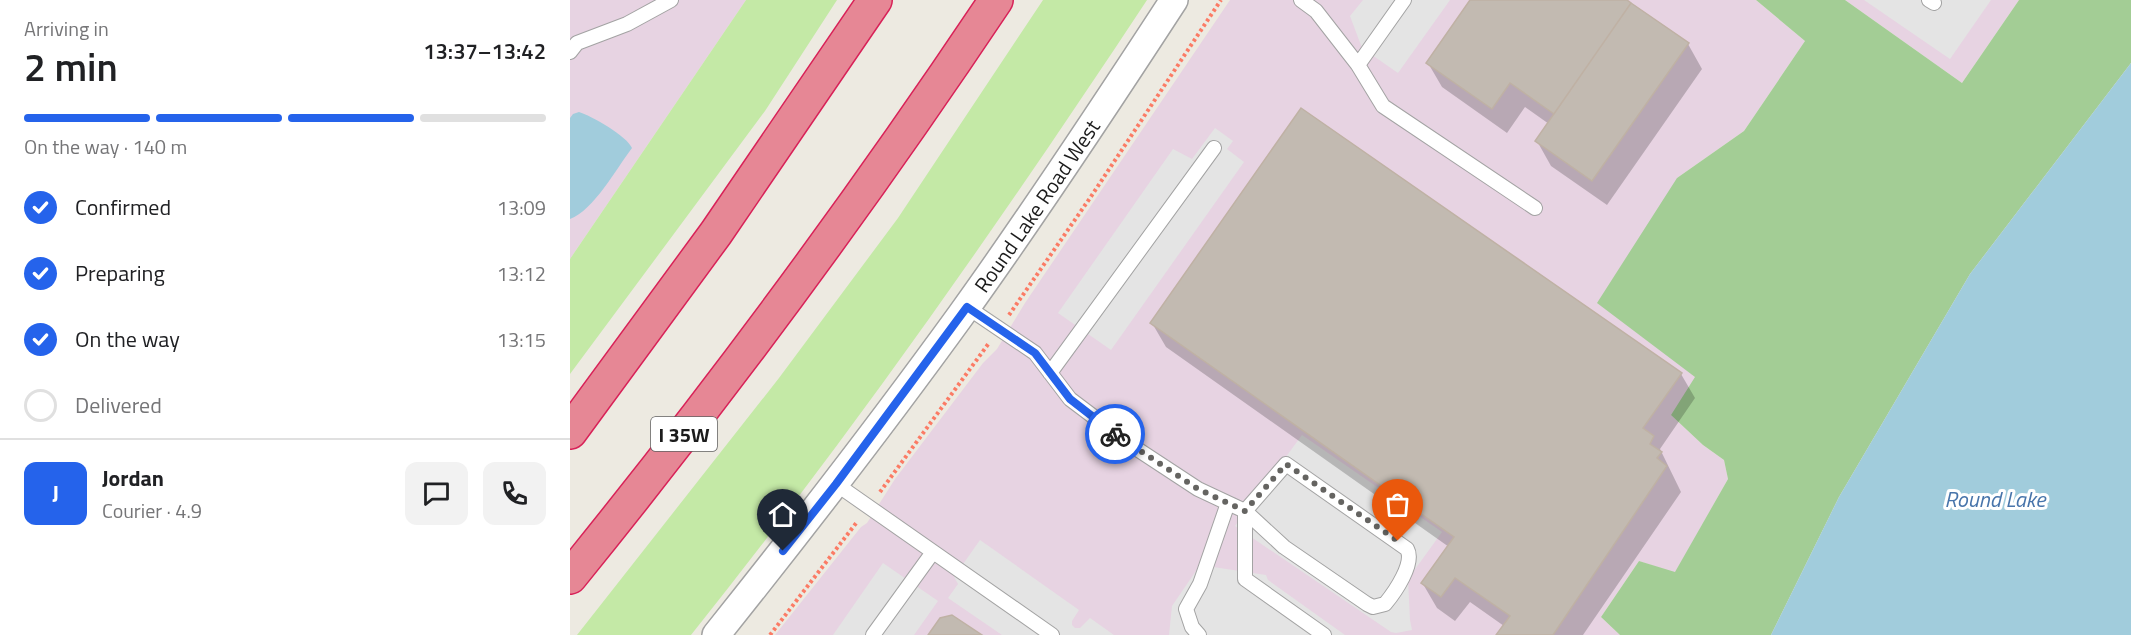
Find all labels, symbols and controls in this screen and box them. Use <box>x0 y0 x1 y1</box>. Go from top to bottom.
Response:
text: Arriving in <box>24 13 109 44</box>
text: 13:37–13:42 <box>423 34 546 68</box>
text: 2 min <box>24 37 118 96</box>
street label: Round Lake Road West <box>966 112 1108 299</box>
text: On the way · 140 m <box>24 131 187 162</box>
text: Confirmed <box>75 190 171 224</box>
icon: check <box>24 191 57 224</box>
text: 13:09 <box>497 192 546 223</box>
text: Preparing <box>75 256 165 290</box>
icon: check <box>24 257 57 290</box>
text: 13:12 <box>497 258 546 289</box>
text: On the way <box>75 322 180 356</box>
icon: check <box>24 323 57 356</box>
text: 13:15 <box>497 324 546 355</box>
text: Delivered <box>75 388 162 422</box>
courier <box>1085 404 1145 464</box>
road number: I 35W <box>651 417 717 451</box>
icon: bike <box>1099 418 1132 451</box>
text: Jordan <box>102 461 164 495</box>
button: chat <box>405 462 468 525</box>
button: phone <box>483 462 546 525</box>
text: J <box>52 476 59 510</box>
pin <box>1372 479 1423 541</box>
water label: Round Lake <box>1945 482 2047 516</box>
icon: bag <box>1381 488 1414 521</box>
pin <box>757 489 808 551</box>
text: Courier · 4.9 <box>102 495 202 526</box>
icon: home <box>766 498 799 531</box>

